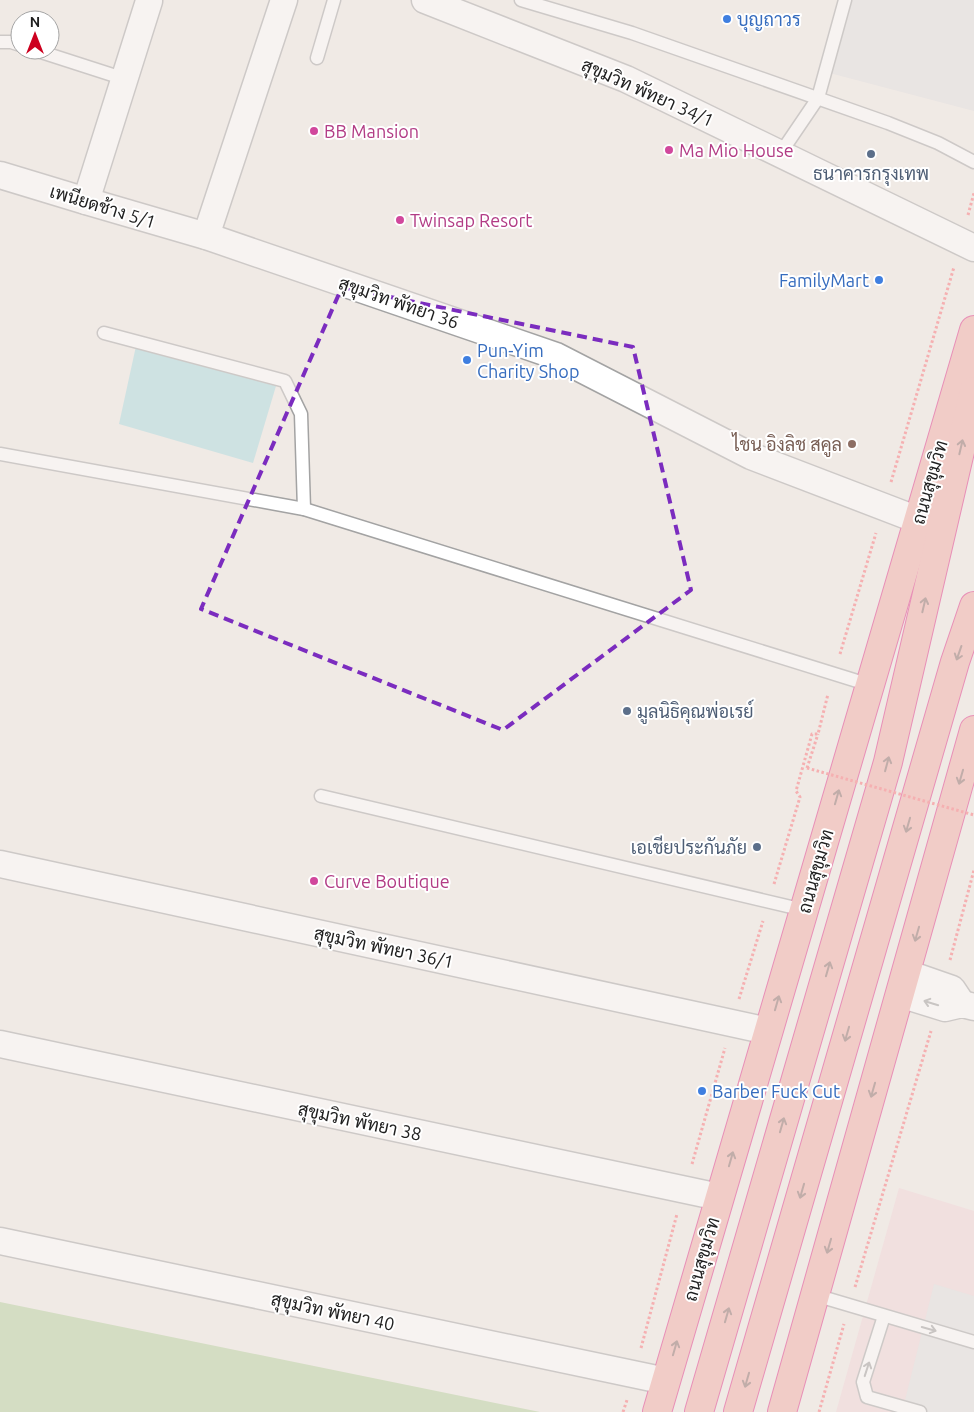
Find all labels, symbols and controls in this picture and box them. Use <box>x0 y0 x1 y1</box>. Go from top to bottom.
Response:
place label: บุญถาวร <box>737 9 801 32</box>
north arrow <box>10 10 60 60</box>
marker: บุญถาวร <box>721 13 733 25</box>
text: N <box>30 14 40 30</box>
street label: สุขุมวิท พัทยา 34/1 <box>578 54 717 133</box>
place label: BB Mansion <box>324 121 419 141</box>
marker: BB Mansion <box>308 125 320 137</box>
place label: Ma Mio House <box>679 140 794 160</box>
marker: Ma Mio House <box>663 144 675 156</box>
marker: ธนาคารกรุงเทพ <box>865 148 877 160</box>
place label: ธนาคารกรุงเทพ <box>813 163 929 186</box>
street label: เพนียดช้าง 5/1 <box>48 178 159 232</box>
place label: Twinsap Resort <box>410 210 532 230</box>
marker: Twinsap Resort <box>394 214 406 226</box>
place label: FamilyMart <box>779 270 869 290</box>
street label: สุขุมวิท พัทยา 36 <box>335 272 462 335</box>
marker: FamilyMart <box>873 274 885 286</box>
place label: Pun-Yim Charity Shop <box>477 340 579 381</box>
marker: Pun-Yim Charity Shop <box>461 354 473 366</box>
place label: ไชน อิงลิช สคูล <box>731 432 842 458</box>
marker: ไชน อิงลิช สคูล <box>846 438 858 450</box>
street label: ถนนสุขุมวิท <box>907 438 953 527</box>
one-way arrow <box>957 440 966 456</box>
one-way arrow <box>920 598 929 614</box>
one-way arrow <box>953 644 963 660</box>
place label: มูลนิธิคุณพ่อเรย์ <box>637 699 754 725</box>
marker: มูลนิธิคุณพ่อเรย์ <box>621 705 633 717</box>
one-way arrow <box>883 756 892 772</box>
one-way arrow <box>955 769 965 785</box>
one-way arrow <box>832 789 842 805</box>
one-way arrow <box>903 817 913 833</box>
street label: ถนนสุขุมวิท <box>793 827 839 916</box>
place label: เอเชียประกันภัย <box>631 835 747 857</box>
marker: เอเชียประกันภัย <box>751 841 763 853</box>
place label: Curve Boutique <box>324 871 450 891</box>
marker: Curve Boutique <box>308 875 320 887</box>
street label: สุขุมวิท พัทยา 36/1 <box>312 922 456 975</box>
one-way arrow <box>911 925 921 941</box>
one-way arrow <box>823 961 833 977</box>
one-way arrow <box>772 995 782 1011</box>
one-way arrow <box>923 998 939 1008</box>
one-way arrow <box>842 1026 852 1042</box>
place label: Barber Fuck Cut <box>712 1081 840 1101</box>
one-way arrow <box>867 1082 877 1098</box>
marker: Barber Fuck Cut <box>696 1085 708 1097</box>
street label: สุขุมวิท พัทยา 38 <box>296 1098 424 1147</box>
one-way arrow <box>778 1117 788 1133</box>
one-way arrow <box>726 1151 736 1167</box>
one-way arrow <box>797 1182 807 1198</box>
street label: ถนนสุขุมวิท <box>679 1215 725 1304</box>
one-way arrow <box>823 1238 833 1254</box>
street label: สุขุมวิท พัทยา 40 <box>269 1288 397 1337</box>
one-way arrow <box>723 1307 733 1323</box>
one-way arrow <box>920 1325 936 1334</box>
one-way arrow <box>671 1341 681 1357</box>
one-way arrow <box>862 1361 872 1377</box>
one-way arrow <box>742 1372 752 1388</box>

